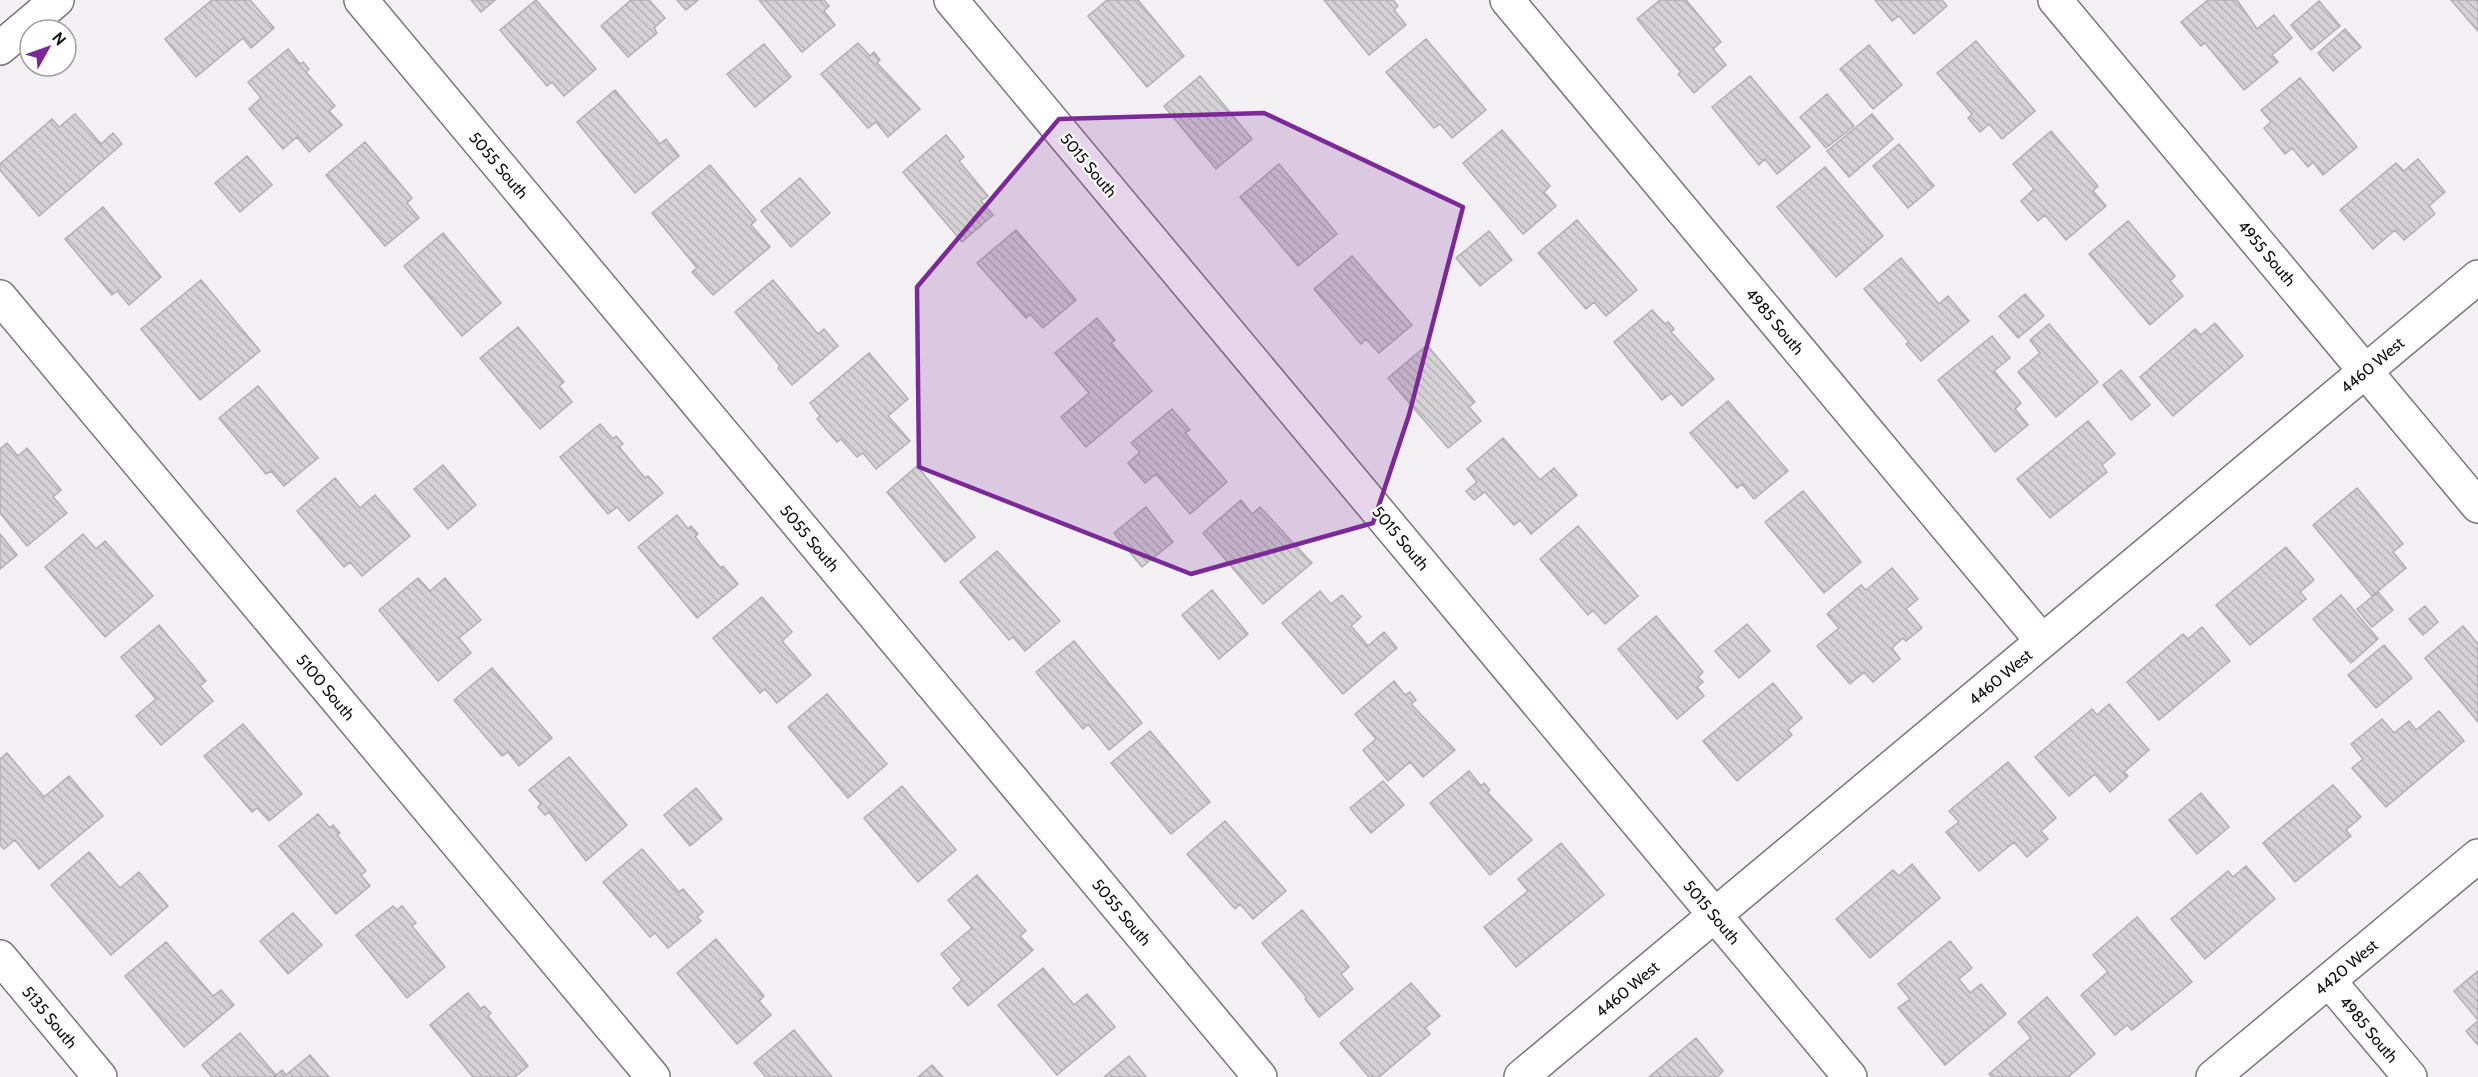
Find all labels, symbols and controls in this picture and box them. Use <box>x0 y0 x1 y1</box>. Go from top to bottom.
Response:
north arrow <box>18 18 78 78</box>
text: N <box>48 28 70 49</box>
street label: 5055 South <box>465 128 532 203</box>
street label: 5015 South <box>1056 129 1121 201</box>
street label: 4955 South <box>2234 217 2300 290</box>
street label: 4985 South <box>1741 284 1808 358</box>
street label: 4460 West <box>2337 333 2408 397</box>
street label: 5055 South <box>776 501 843 576</box>
street label: 5015 South <box>1368 502 1433 574</box>
street label: 4460 West <box>1965 645 2036 709</box>
street label: 5100 South <box>292 650 359 724</box>
street label: 5055 South <box>1088 875 1155 950</box>
street label: 5015 South <box>1679 876 1744 948</box>
street label: 4420 West <box>2311 935 2382 999</box>
street label: 4460 West <box>1592 957 1663 1021</box>
street label: 5135 South <box>18 982 81 1052</box>
street label: 4985 South <box>2335 992 2402 1066</box>

